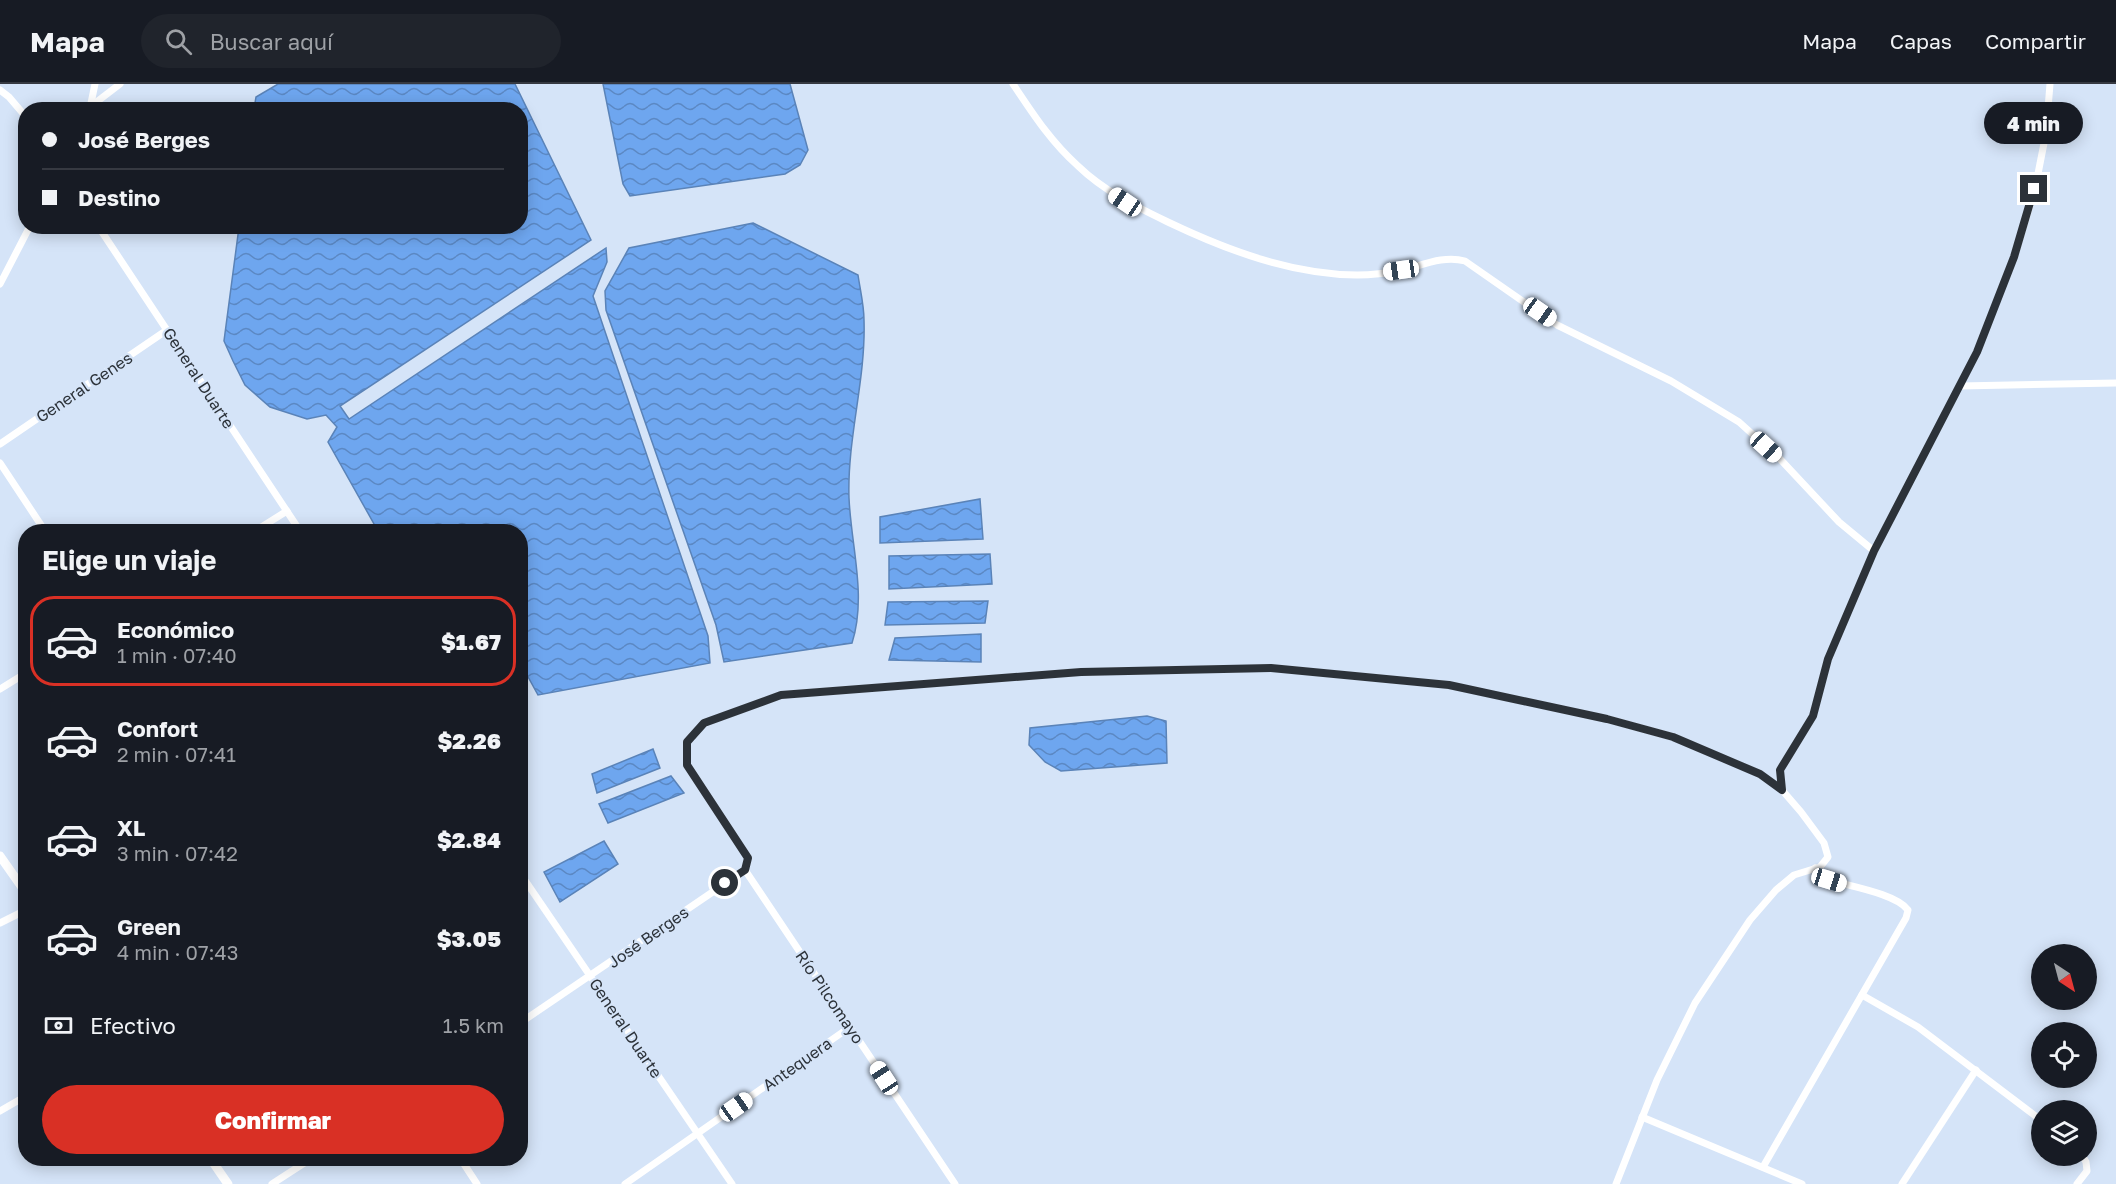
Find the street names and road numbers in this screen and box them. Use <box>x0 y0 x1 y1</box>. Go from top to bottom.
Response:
street label: General Duarte <box>159 324 239 432</box>
street label: General Genes <box>32 347 136 427</box>
street label: José Berges <box>604 902 692 972</box>
street label: Río Pilcomayo <box>792 947 868 1047</box>
street label: General Duarte <box>585 974 667 1082</box>
street label: Antequera <box>758 1033 836 1095</box>

